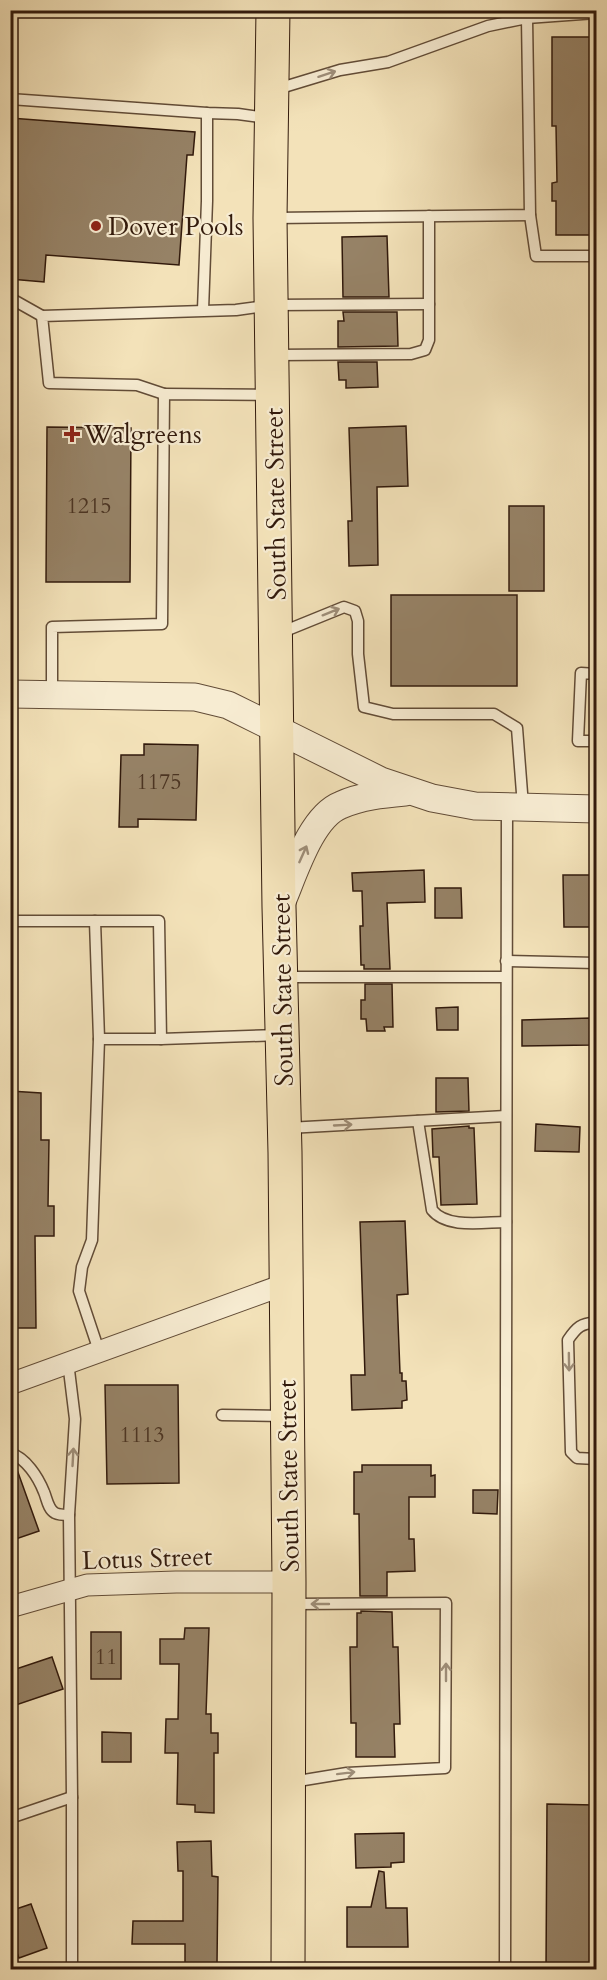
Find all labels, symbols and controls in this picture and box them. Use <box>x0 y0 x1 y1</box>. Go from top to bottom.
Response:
one-way arrow <box>317 68 336 79</box>
place label: Dover Pools <box>108 209 243 244</box>
marker: Dover Pools <box>89 219 103 233</box>
street label: South State Street <box>256 407 295 601</box>
place label: Walgreens <box>83 417 202 452</box>
marker: Walgreens <box>65 427 79 441</box>
house number: 1215 <box>66 491 112 521</box>
one-way arrow <box>321 606 340 617</box>
house number: 1175 <box>136 767 182 797</box>
one-way arrow <box>298 845 309 863</box>
street label: South State Street <box>263 893 302 1087</box>
one-way arrow <box>333 1119 353 1130</box>
one-way arrow <box>563 1352 575 1372</box>
street label: South State Street <box>269 1379 308 1573</box>
house number: 1113 <box>119 1420 165 1450</box>
one-way arrow <box>67 1447 78 1467</box>
street label: Lotus Street <box>81 1539 213 1578</box>
one-way arrow <box>311 1598 331 1610</box>
house number: 11 <box>95 1642 117 1672</box>
one-way arrow <box>440 1662 452 1682</box>
one-way arrow <box>336 1768 356 1779</box>

